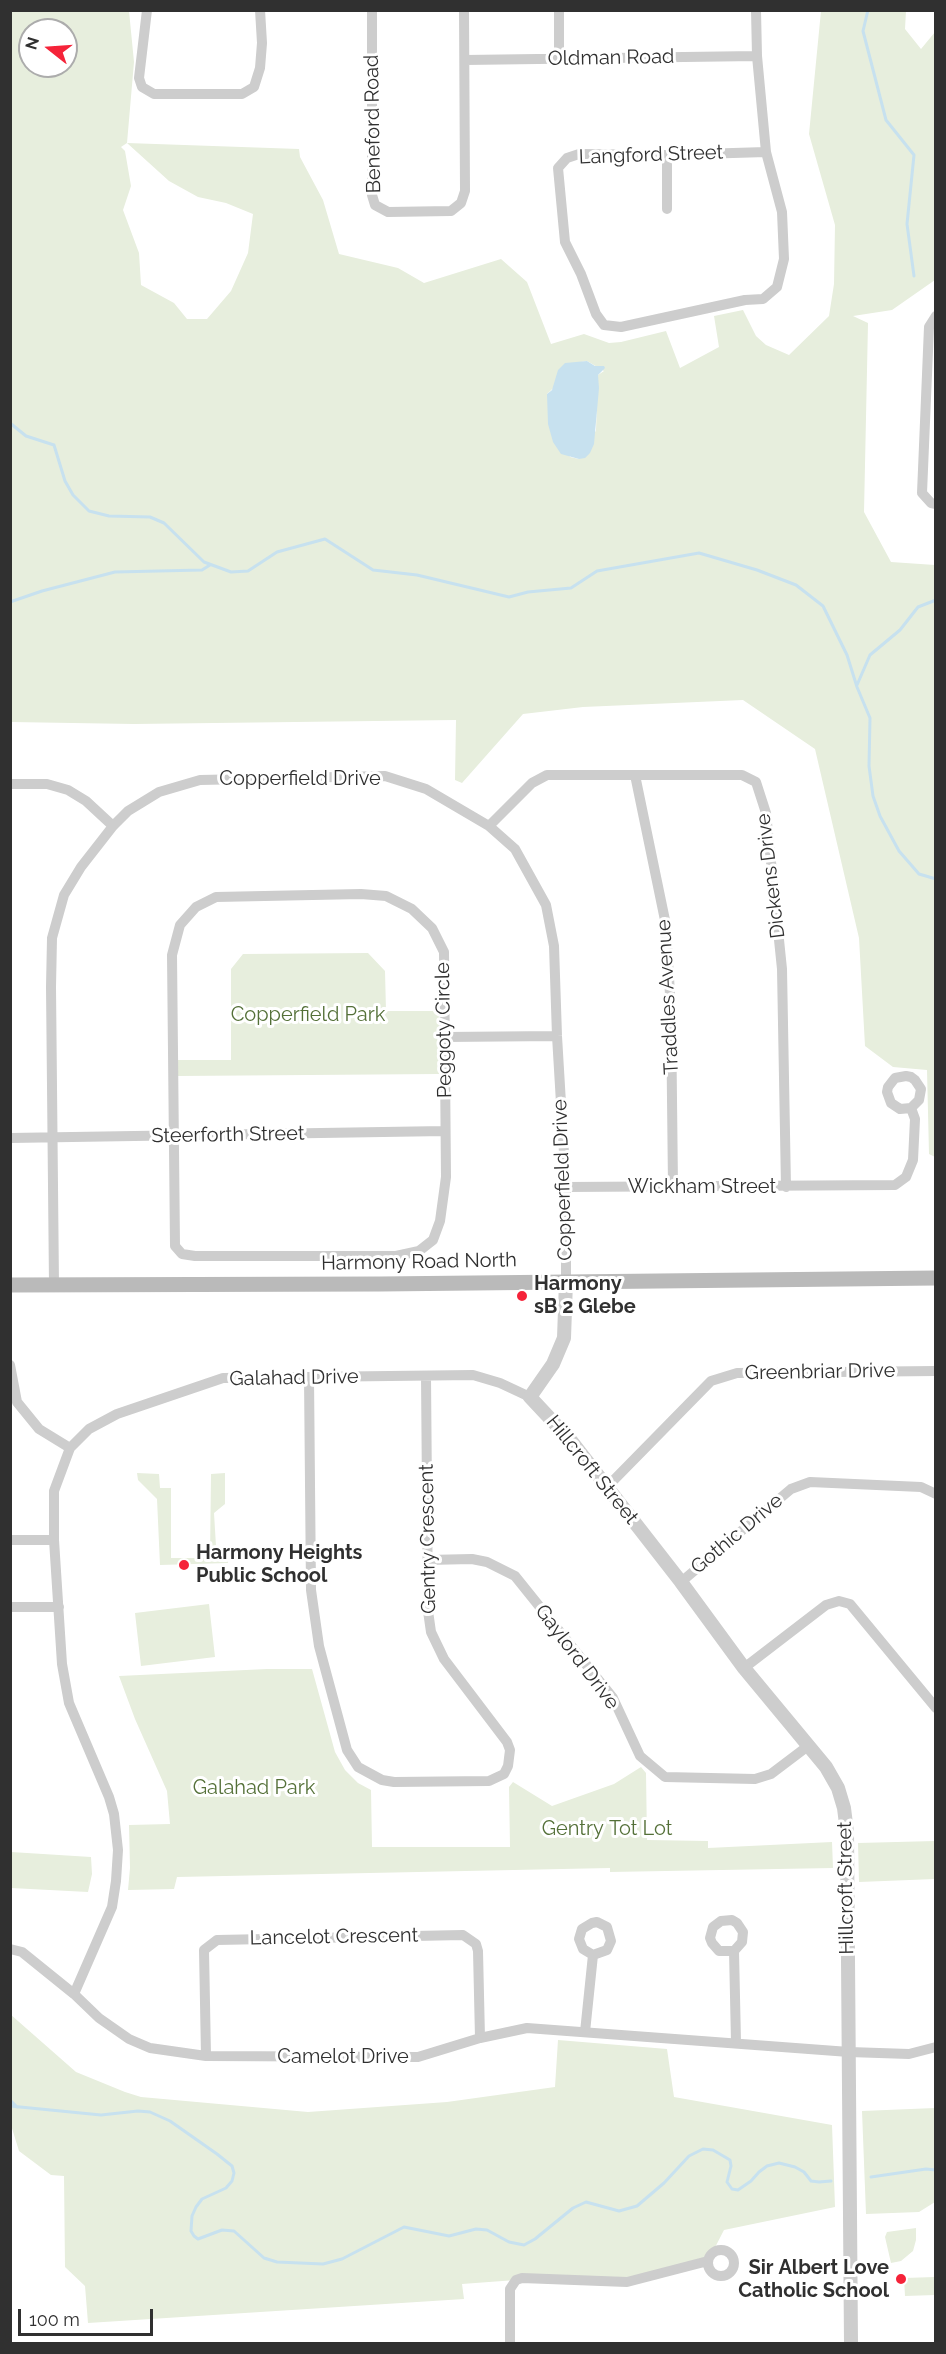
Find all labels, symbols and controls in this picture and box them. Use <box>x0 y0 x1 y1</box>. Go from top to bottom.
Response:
north arrow <box>18 18 78 78</box>
text: N <box>21 35 43 52</box>
street label: Oldman Road <box>547 45 675 71</box>
street label: Beneford Road <box>360 54 386 194</box>
street label: Langford Street <box>578 140 724 170</box>
street label: Copperfield Drive <box>219 767 381 791</box>
street label: Dickens Drive <box>751 812 791 940</box>
street label: Traddles Avenue <box>652 919 684 1075</box>
street label: Peggoty Circle <box>431 962 457 1098</box>
park label: Copperfield Park <box>231 1003 385 1027</box>
street label: Copperfield Drive <box>548 1099 578 1261</box>
street label: Steerforth Street <box>151 1122 305 1148</box>
street label: Wickham Street <box>628 1175 776 1199</box>
street label: Harmony Road North <box>321 1248 517 1276</box>
place label: Harmony sB 2 Glebe <box>534 1272 636 1319</box>
marker: Harmony sB 2 Glebe <box>515 1289 529 1303</box>
street label: Greenbriar Drive <box>744 1359 896 1385</box>
street label: Galahad Drive <box>229 1365 359 1391</box>
street label: Hillcroft Street <box>541 1411 643 1529</box>
street label: Gentry Crescent <box>415 1464 441 1614</box>
street label: Gothic Drive <box>686 1489 788 1579</box>
place label: Harmony Heights Public School <box>196 1541 362 1588</box>
marker: Harmony Heights Public School <box>177 1558 191 1572</box>
street label: Gaylord Drive <box>530 1600 624 1714</box>
park label: Galahad Park <box>193 1776 315 1800</box>
park label: Gentry Tot Lot <box>542 1817 672 1841</box>
street label: Hillcroft Street <box>833 1821 859 1955</box>
street label: Lancelot Crescent <box>250 1924 418 1950</box>
street label: Camelot Drive <box>277 2045 409 2069</box>
place label: Sir Albert Love Catholic School <box>738 2256 889 2303</box>
marker: Sir Albert Love Catholic School <box>894 2272 908 2286</box>
scale bar <box>21 2297 156 2335</box>
text: 100 m <box>29 2309 80 2330</box>

